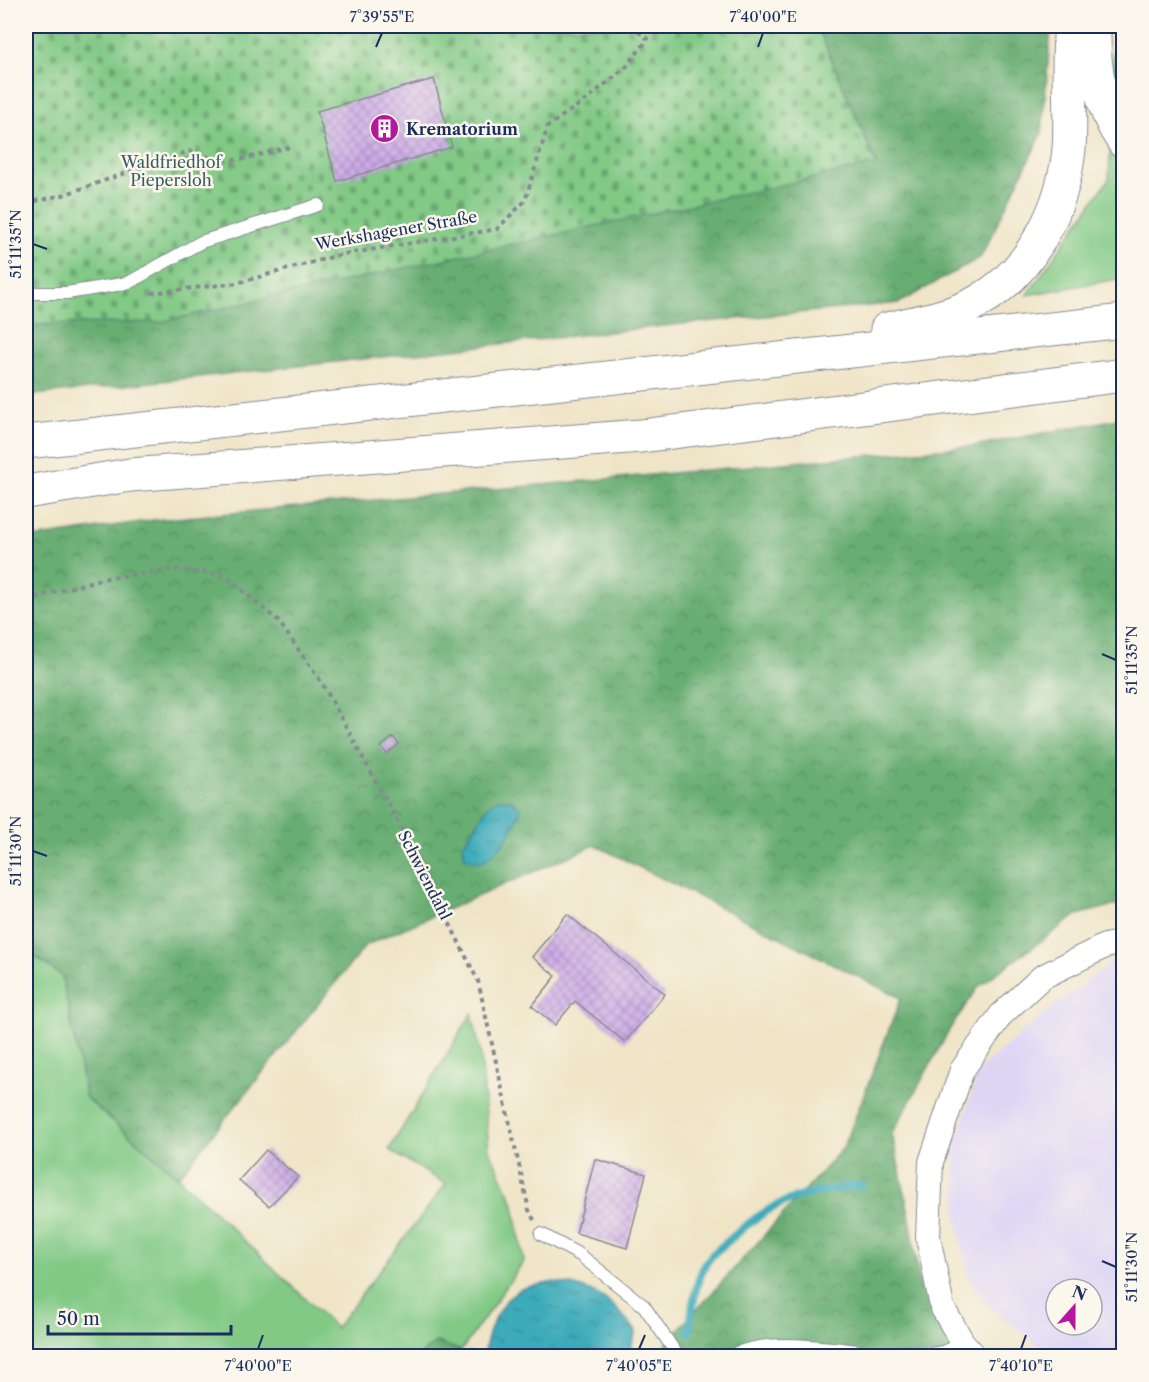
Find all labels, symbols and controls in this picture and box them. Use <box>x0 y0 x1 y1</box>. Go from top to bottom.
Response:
text: 7°39'55"E <box>350 7 414 26</box>
text: 7°40'00"E <box>729 7 797 26</box>
building icon: Krematorium <box>369 113 401 145</box>
place label: Krematorium <box>406 119 518 139</box>
park label: Waldfriedhof Piepersloh <box>120 152 224 190</box>
street label: Werkshagener Straße <box>313 206 478 254</box>
text: 51°11'35"N <box>6 209 25 279</box>
text: 51°11'35"N <box>1122 625 1141 695</box>
text: 51°11'30"N <box>6 816 25 886</box>
street label: Schwiendahl <box>394 827 456 923</box>
text: 51°11'30"N <box>1122 1232 1141 1302</box>
north arrow <box>1044 1277 1104 1337</box>
text: N <box>1069 1281 1090 1305</box>
scale bar <box>48 1298 231 1336</box>
text: 50 m <box>57 1308 100 1330</box>
text: 7°40'00"E <box>224 1356 292 1375</box>
text: 7°40'05"E <box>606 1356 672 1375</box>
text: 7°40'10"E <box>989 1356 1053 1375</box>

